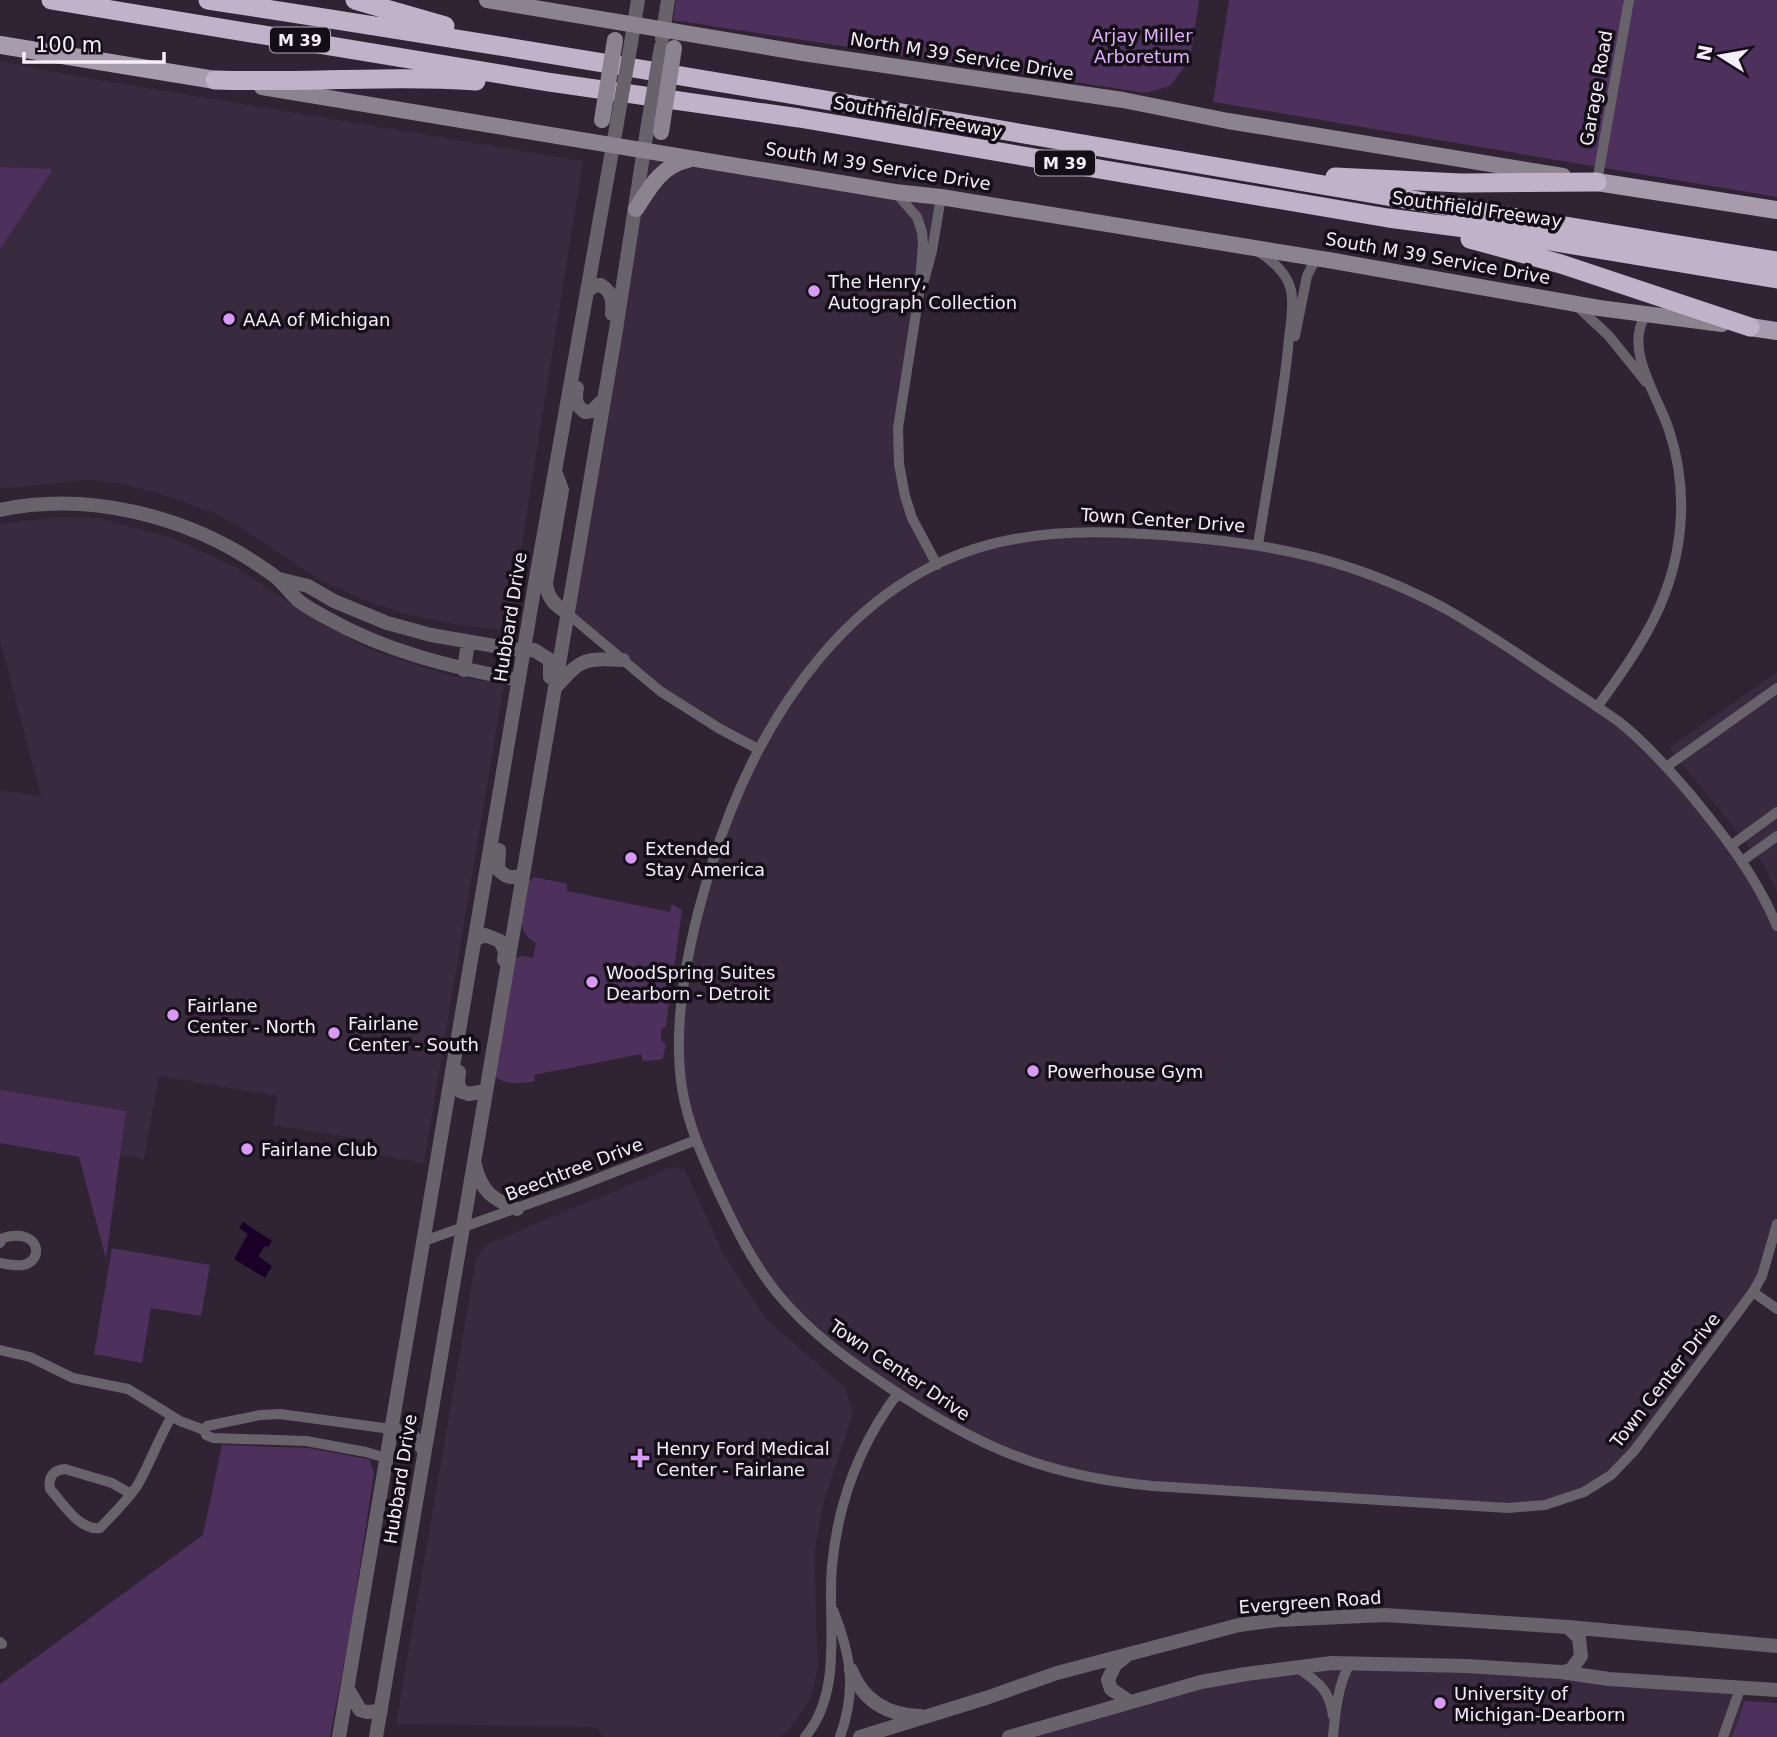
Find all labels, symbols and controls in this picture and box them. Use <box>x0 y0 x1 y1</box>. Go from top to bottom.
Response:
scale bar <box>24 21 164 65</box>
north arrow <box>1686 21 1756 91</box>
park label: Arjay Miller Arboretum <box>1091 25 1193 67</box>
road number: M 39 <box>270 28 330 52</box>
street label: North M 39 Service Drive <box>849 28 1075 84</box>
street label: Garage Road <box>1576 29 1616 147</box>
text: 100 m <box>35 33 102 57</box>
text: N <box>1692 43 1717 63</box>
street label: Southfield Freeway <box>832 92 1005 142</box>
street label: South M 39 Service Drive <box>764 138 992 194</box>
road number: M 39 <box>1035 150 1095 176</box>
street label: Southfield Freeway <box>1391 187 1564 231</box>
street label: South M 39 Service Drive <box>1324 228 1552 288</box>
place label: The Henry, Autograph Collection <box>827 271 1017 313</box>
marker: The Henry, Autograph Collection <box>806 283 822 299</box>
place label: AAA of Michigan <box>243 309 390 330</box>
marker: AAA of Michigan <box>221 311 237 327</box>
street label: Town Center Drive <box>1079 504 1246 536</box>
street label: Hubbard Drive <box>489 551 531 683</box>
place label: Extended Stay America <box>645 838 765 880</box>
marker: Extended Stay America <box>623 850 639 866</box>
place label: WoodSpring Suites Dearborn - Detroit <box>606 962 775 1004</box>
marker: WoodSpring Suites Dearborn - Detroit <box>584 974 600 990</box>
place label: Fairlane Center - North <box>187 995 316 1037</box>
marker: Fairlane Center - North <box>165 1007 181 1023</box>
place label: Fairlane Center - South <box>348 1013 479 1055</box>
marker: Fairlane Center - South <box>326 1025 342 1041</box>
place label: Powerhouse Gym <box>1047 1061 1203 1082</box>
marker: Powerhouse Gym <box>1025 1063 1041 1079</box>
street label: Beechtree Drive <box>502 1133 646 1205</box>
place label: Fairlane Club <box>261 1139 378 1160</box>
marker: Fairlane Club <box>239 1141 255 1157</box>
street label: Town Center Drive <box>1605 1308 1724 1452</box>
street label: Town Center Drive <box>825 1315 974 1425</box>
street label: Hubbard Drive <box>379 1413 421 1545</box>
place label: Henry Ford Medical Center - Fairlane <box>656 1438 830 1480</box>
marker: Henry Ford Medical Center - Fairlane <box>630 1448 650 1468</box>
street label: Evergreen Road <box>1238 1587 1382 1617</box>
place label: University of Michigan-Dearborn <box>1454 1683 1626 1725</box>
marker: University of Michigan-Dearborn <box>1432 1695 1448 1711</box>

